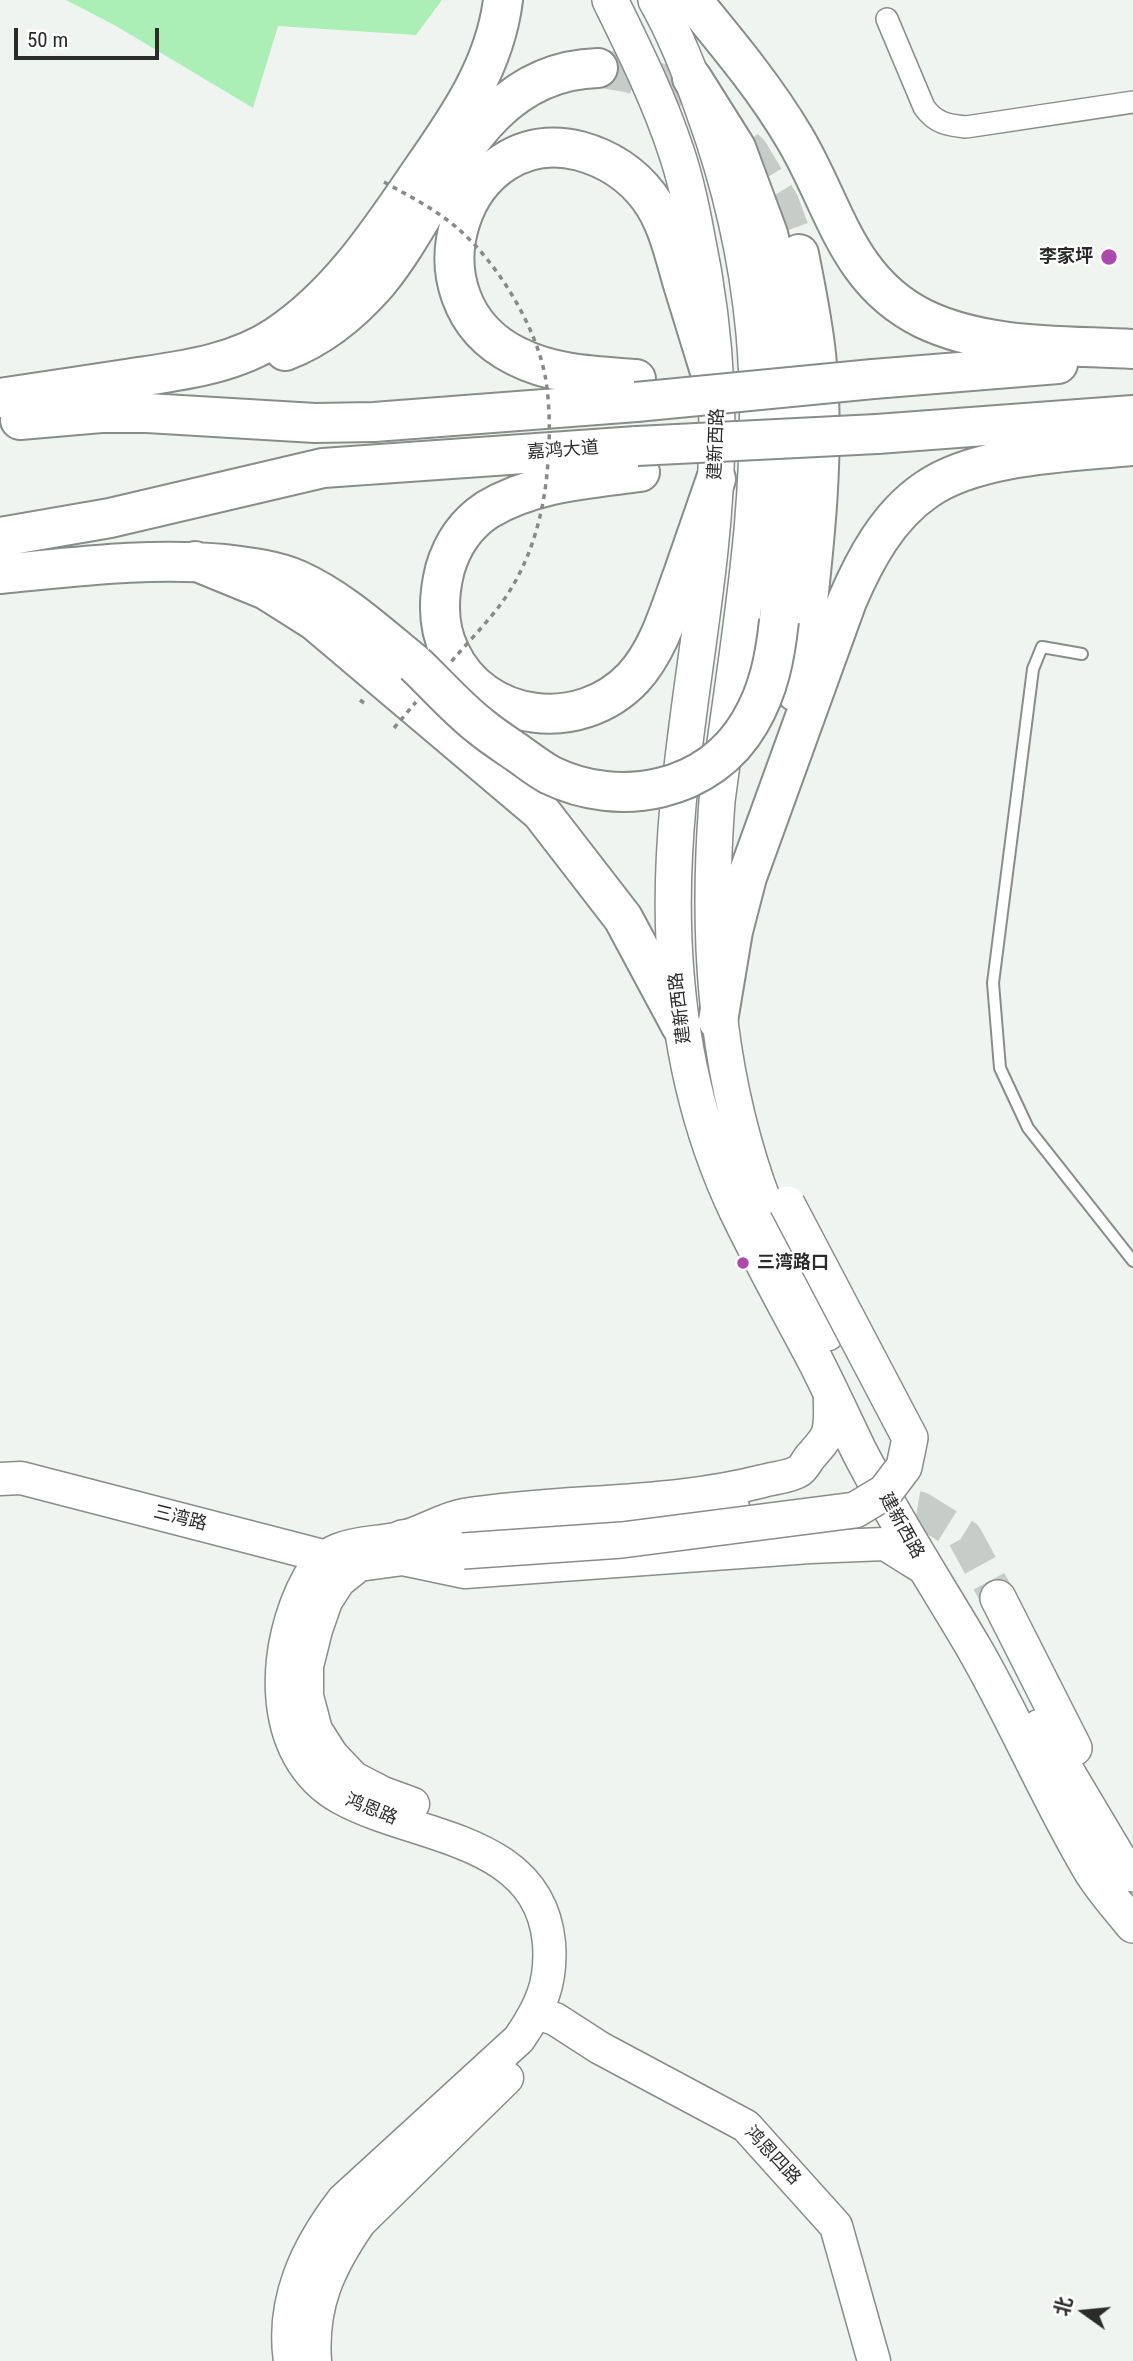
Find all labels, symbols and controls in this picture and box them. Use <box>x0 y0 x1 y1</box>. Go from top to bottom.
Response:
scale bar <box>18 14 163 58</box>
text: 50 m <box>27 28 68 52</box>
place label: 李家坪 <box>1039 246 1093 268</box>
marker: 李家坪 <box>1099 247 1119 267</box>
street label: 建新西路 <box>705 408 729 480</box>
street label: 嘉鸿大道 <box>526 438 600 464</box>
street label: 建新西路 <box>666 971 696 1045</box>
place label: 三湾路口 <box>757 1252 829 1274</box>
marker: 三湾路口 <box>735 1255 751 1271</box>
street label: 建新西路 <box>874 1489 928 1563</box>
street label: 三湾路 <box>151 1502 209 1536</box>
street label: 鸿恩路 <box>342 1790 400 1830</box>
street label: 鸿恩四路 <box>740 2122 804 2190</box>
north arrow <box>1049 2277 1119 2347</box>
text: 北 <box>1050 2294 1077 2319</box>

